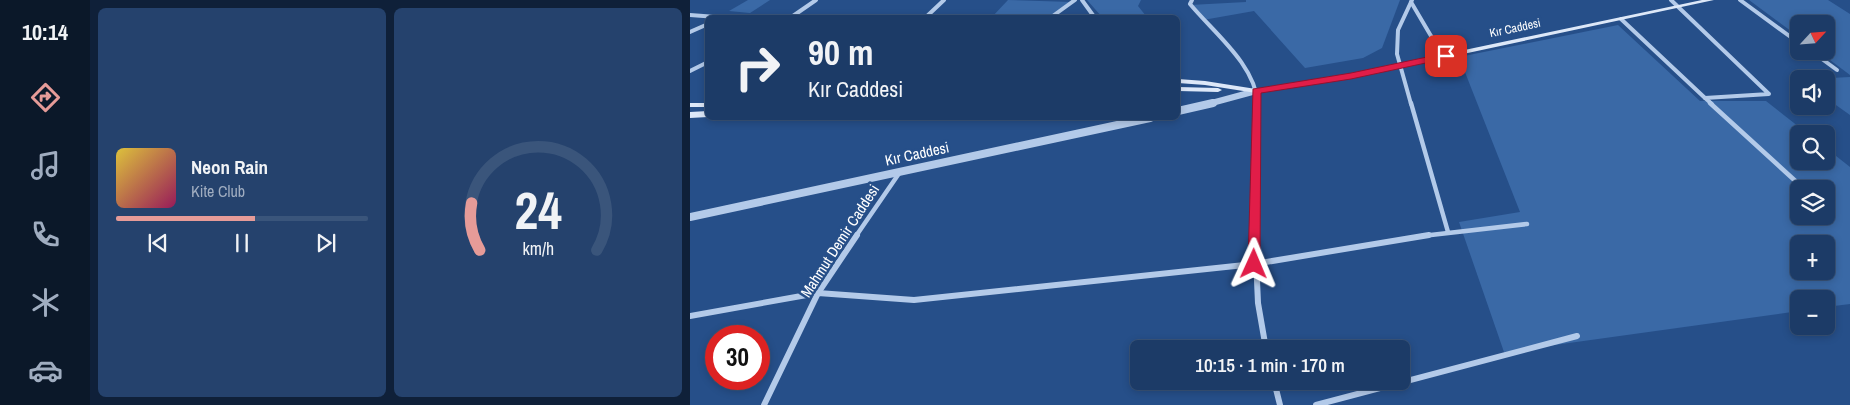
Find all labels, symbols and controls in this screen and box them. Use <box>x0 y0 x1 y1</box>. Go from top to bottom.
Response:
street label: Kır Caddesi <box>1488 15 1542 41</box>
north arrow <box>1790 15 1835 60</box>
map controls <box>1790 15 1835 335</box>
text: 10:14 <box>22 17 68 47</box>
text: 90 m <box>808 29 873 76</box>
icon: right <box>725 35 790 100</box>
pin <box>1425 35 1467 77</box>
icon: arrive <box>1432 42 1460 70</box>
button: sound <box>1790 70 1835 115</box>
text: Kır Caddesi <box>808 74 903 104</box>
icon: directions <box>28 80 63 115</box>
button: search <box>1790 125 1835 170</box>
street label: Kır Caddesi <box>883 136 951 171</box>
icon: music <box>28 148 63 183</box>
text: Neon Rain <box>191 154 268 180</box>
text: 24 <box>514 175 562 245</box>
text: Kite Club <box>191 180 245 202</box>
street label: Mahmut Demir Caddesi <box>795 180 884 301</box>
button: layers <box>1790 180 1835 225</box>
icon: phone <box>28 217 63 252</box>
icon: previous <box>144 229 172 257</box>
icon: pause <box>228 229 256 257</box>
icon: next <box>312 229 340 257</box>
button: + <box>1790 235 1835 280</box>
text: km/h <box>522 237 554 261</box>
position arrow <box>1227 237 1279 289</box>
icon: climate <box>28 285 63 320</box>
button: − <box>1790 290 1835 335</box>
speed limit sign: 30 <box>705 325 770 390</box>
text: 10:15 · 1 min · 170 m <box>1195 352 1345 378</box>
icon: car <box>28 353 63 388</box>

